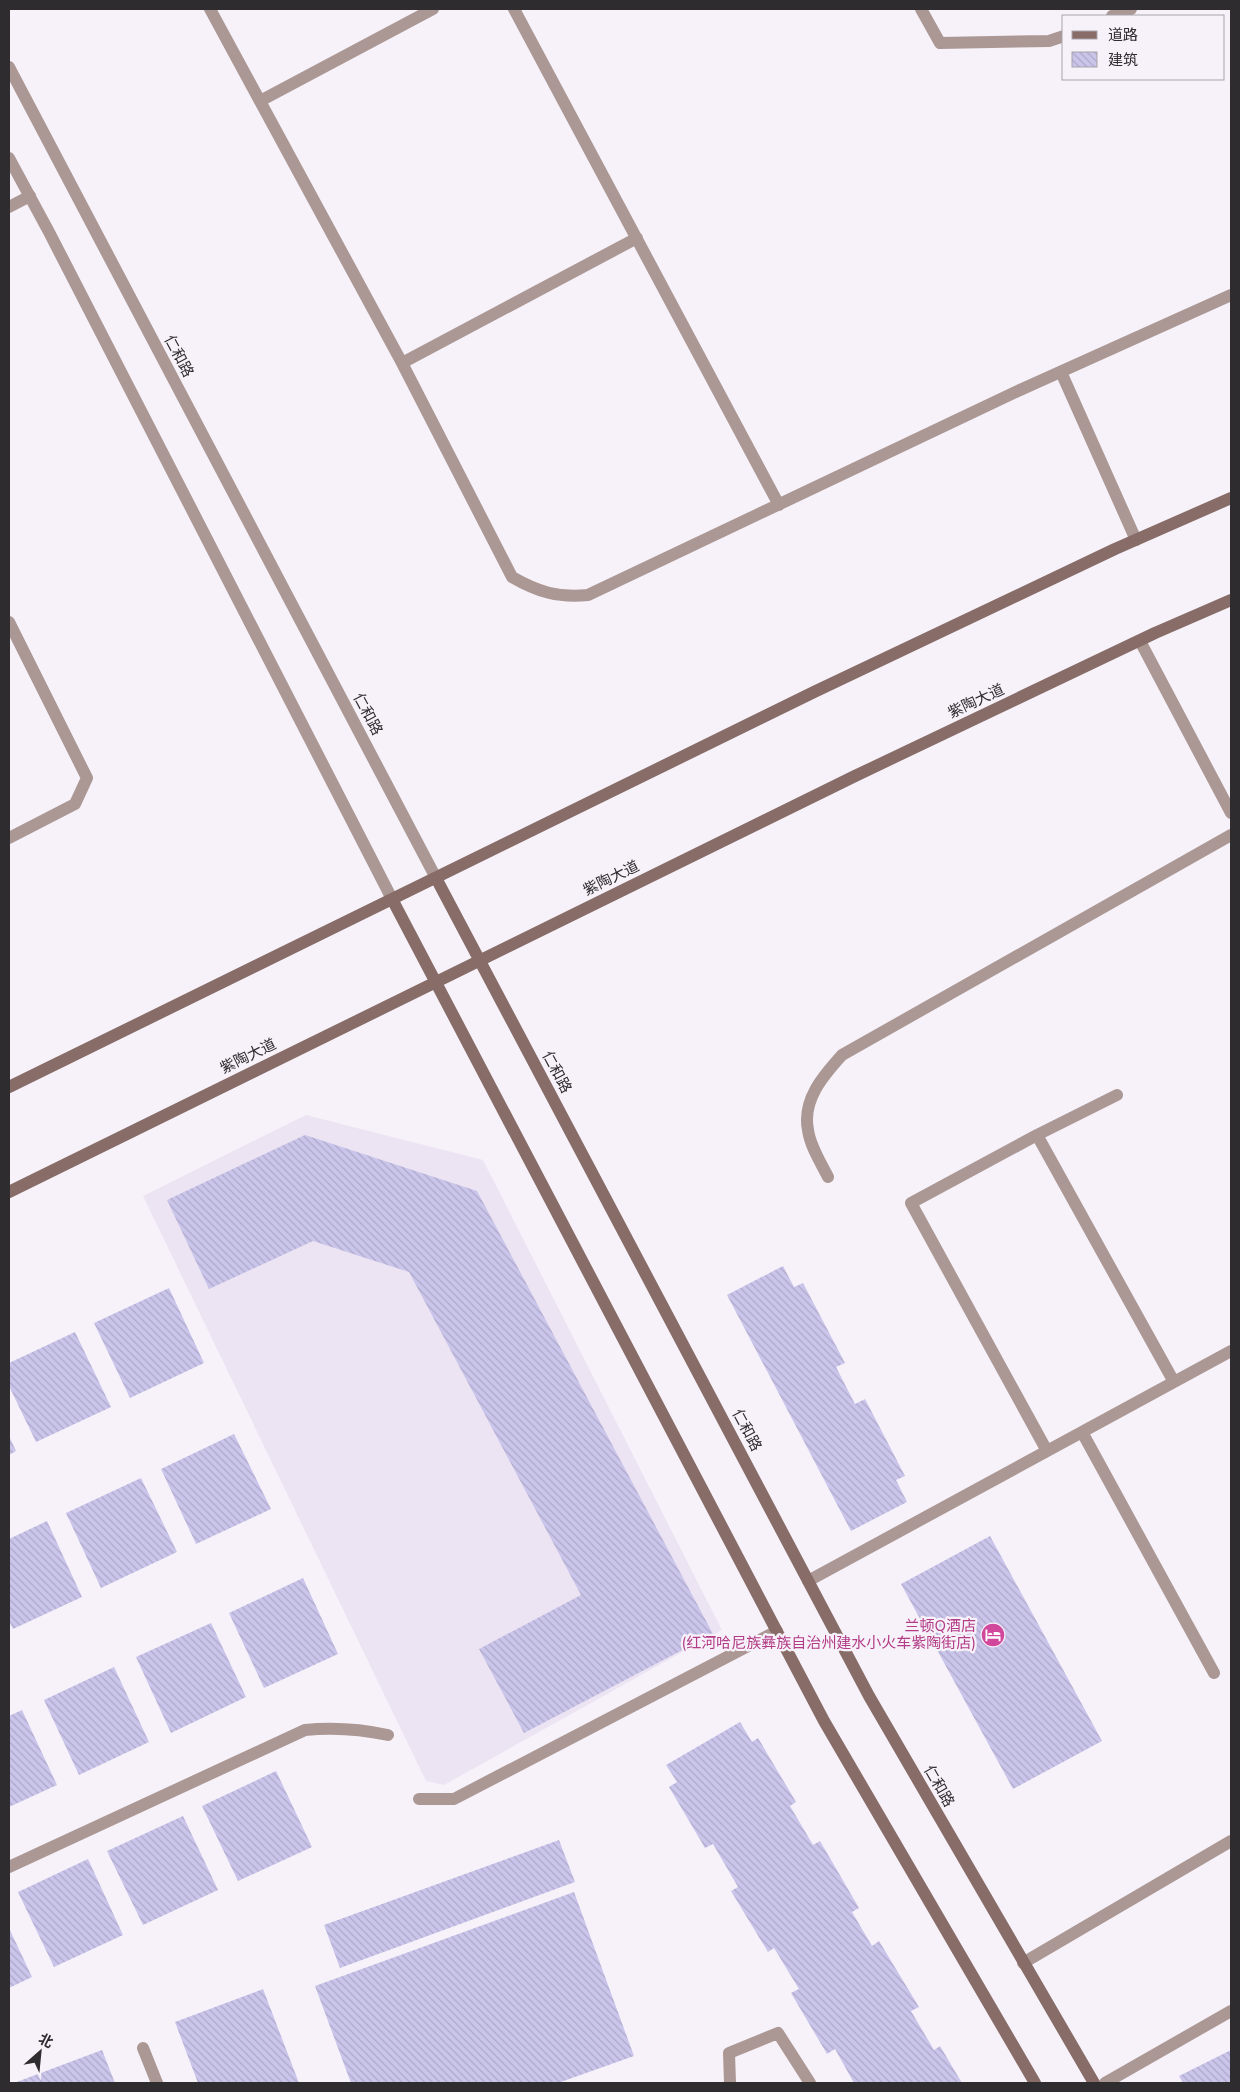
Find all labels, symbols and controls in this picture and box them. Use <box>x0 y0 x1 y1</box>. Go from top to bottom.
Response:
legend <box>1062 15 1225 80</box>
text: 道路 <box>1108 25 1138 45</box>
text: 建筑 <box>1108 50 1138 70</box>
street label: 仁和路 <box>160 331 198 381</box>
street label: 紫陶大道 <box>945 679 1007 723</box>
street label: 仁和路 <box>349 689 387 739</box>
street label: 紫陶大道 <box>580 856 642 900</box>
street label: 紫陶大道 <box>217 1034 279 1078</box>
street label: 仁和路 <box>538 1047 576 1097</box>
street label: 仁和路 <box>728 1405 766 1455</box>
place label: 兰顿Q酒店 (红河哈尼族彝族自治州建水小火车紫陶街店) <box>681 1616 976 1653</box>
hotel icon: 兰顿Q酒店 (红河哈尼族彝族自治州建水小火车紫陶街店) <box>980 1622 1006 1648</box>
street label: 仁和路 <box>919 1762 959 1810</box>
north arrow <box>15 2027 65 2077</box>
text: 北 <box>35 2029 56 2053</box>

